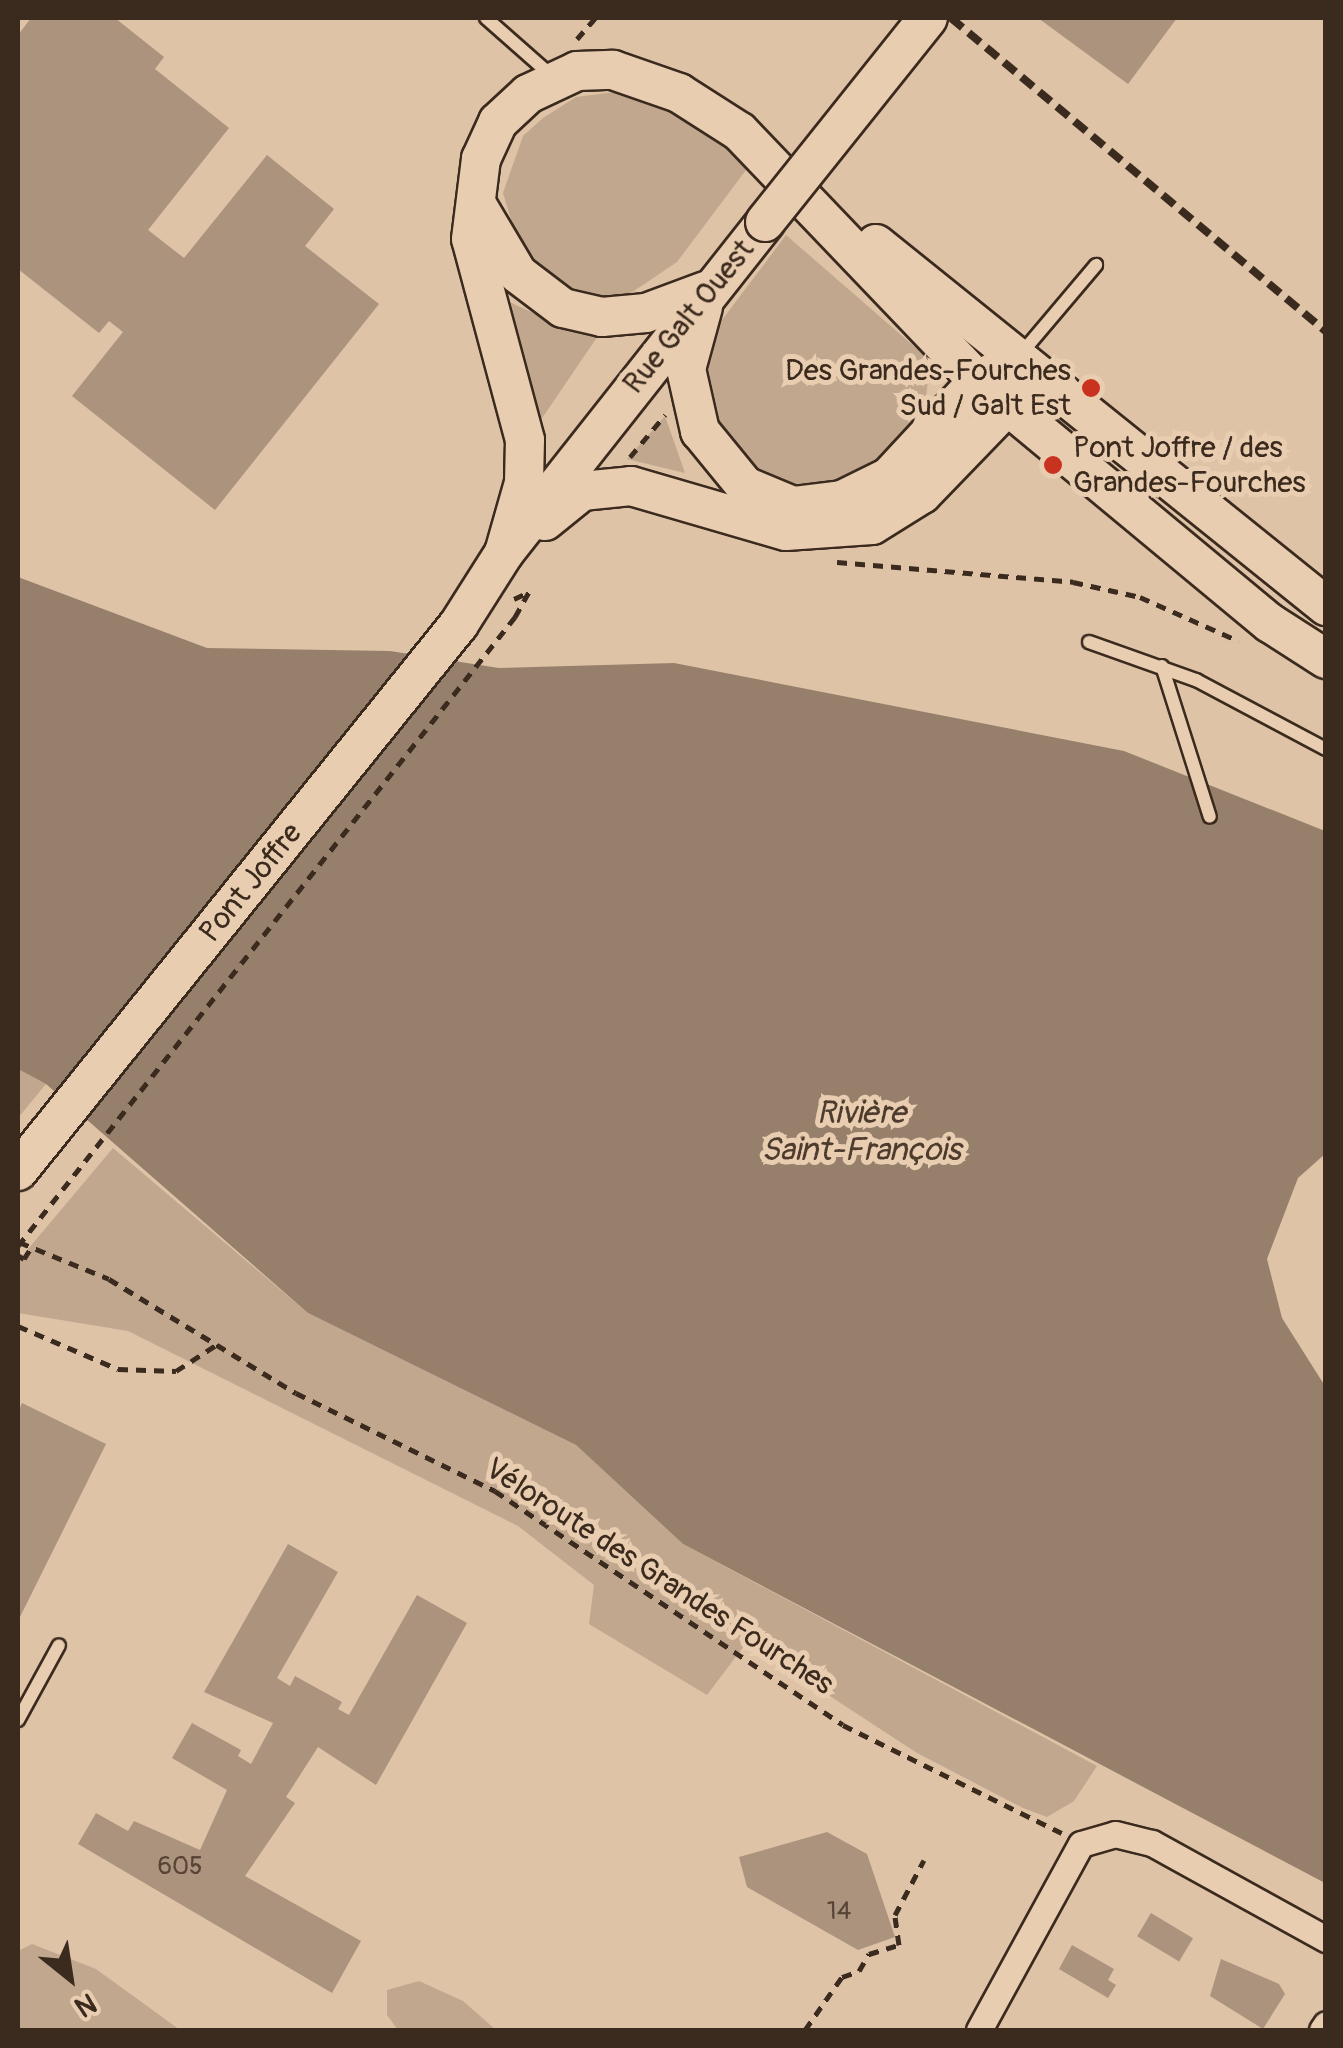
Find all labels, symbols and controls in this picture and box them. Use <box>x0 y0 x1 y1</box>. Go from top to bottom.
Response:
street label: Rue Galt Ouest <box>616 233 762 401</box>
place label: Des Grandes-Fourches Sud / Galt Est <box>785 353 1071 424</box>
marker: Des Grandes-Fourches Sud / Galt Est <box>1080 377 1102 399</box>
place label: Pont Joffre / des Grandes-Fourches <box>1073 430 1306 500</box>
marker: Pont Joffre / des Grandes-Fourches <box>1042 454 1064 476</box>
street label: Pont Joffre <box>192 816 310 950</box>
water label: Rivière Saint-François <box>761 1095 961 1170</box>
street label: Véloroute des Grandes Fourches <box>478 1451 840 1703</box>
house number: 605 <box>157 1852 203 1882</box>
house number: 14 <box>827 1897 851 1927</box>
north arrow <box>20 1928 120 2028</box>
text: N <box>68 1985 102 2024</box>

